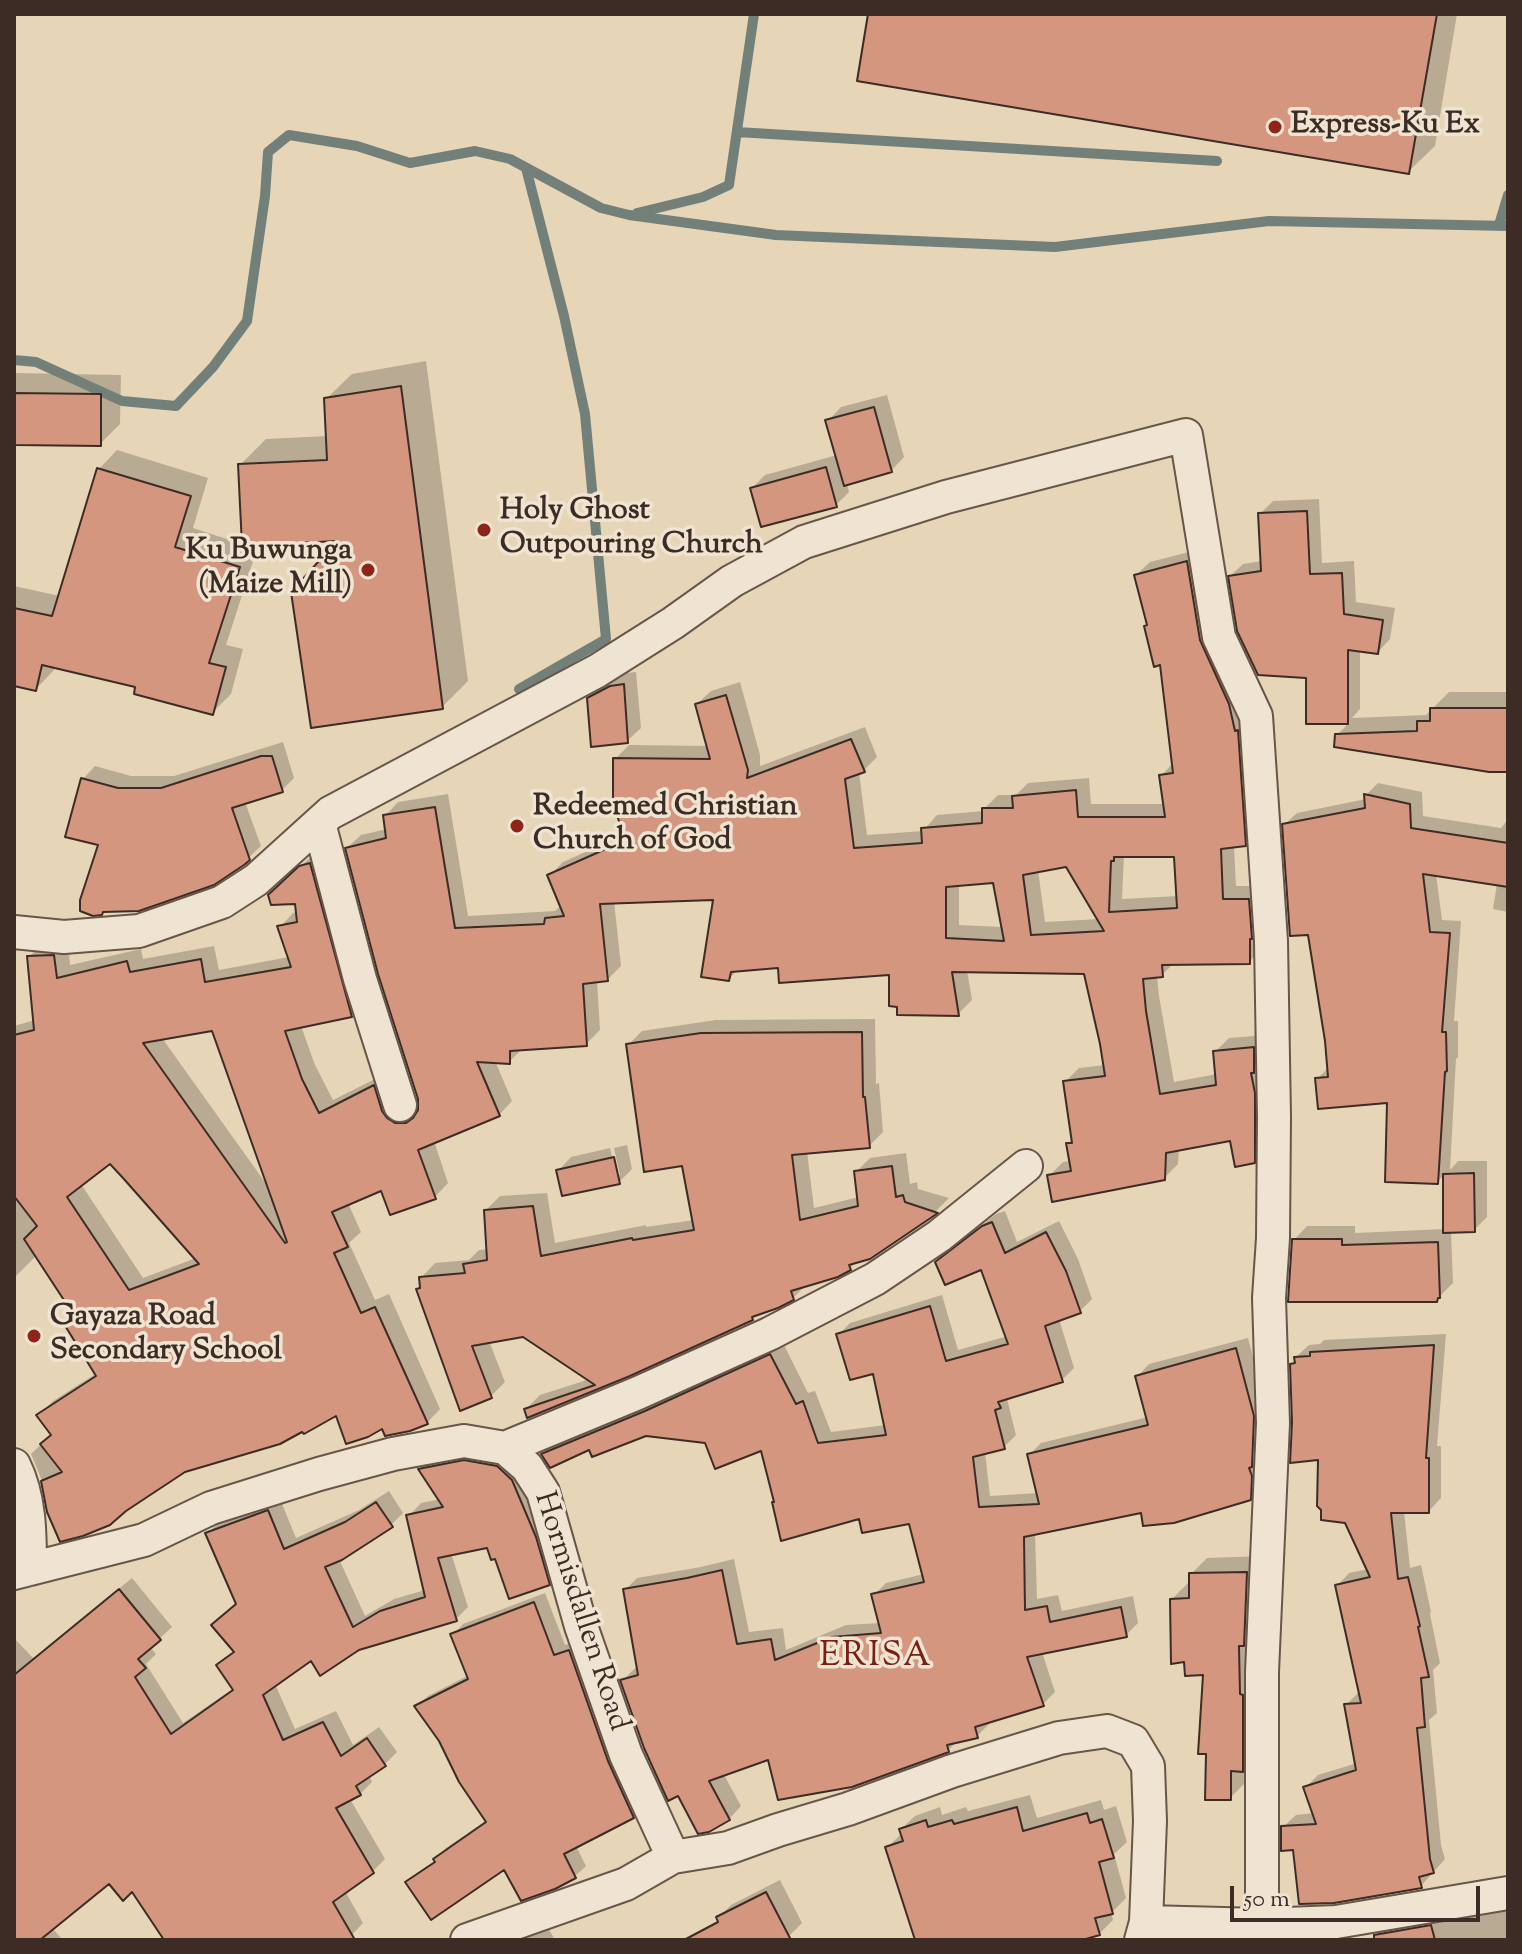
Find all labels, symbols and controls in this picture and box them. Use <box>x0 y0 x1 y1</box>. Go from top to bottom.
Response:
place label: Express-Ku Ex <box>1291 109 1480 145</box>
marker: Express-Ku Ex <box>1266 118 1284 136</box>
place label: Holy Ghost Outpouring Church <box>500 495 763 566</box>
marker: Holy Ghost Outpouring Church <box>475 521 493 539</box>
place label: Ku Buwunga (Maize Mill) <box>186 535 352 606</box>
marker: Ku Buwunga (Maize Mill) <box>359 561 377 579</box>
place label: Redeemed Christian Church of God <box>533 791 798 862</box>
marker: Redeemed Christian Church of God <box>508 817 526 835</box>
place label: Gayaza Road Secondary School <box>50 1301 282 1372</box>
marker: Gayaza Road Secondary School <box>25 1327 43 1345</box>
street label: Hormisdallen Road <box>523 1488 635 1736</box>
district label: ERISA <box>820 1639 932 1679</box>
scale bar <box>1234 1870 1484 1920</box>
text: 50 m <box>1244 1883 1290 1917</box>

